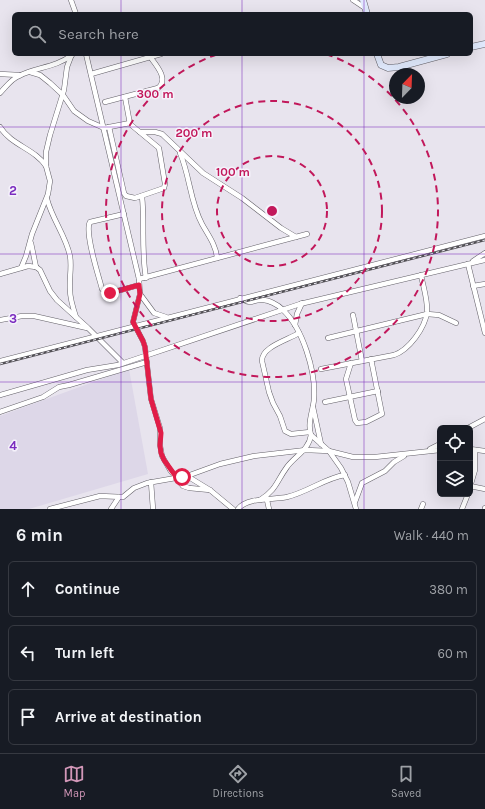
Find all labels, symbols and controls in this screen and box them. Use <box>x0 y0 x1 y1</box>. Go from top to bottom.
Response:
search box <box>12 12 473 56</box>
icon: search <box>26 23 48 45</box>
text: Search here <box>58 25 139 43</box>
north arrow <box>389 68 425 104</box>
text: 300 m <box>136 87 174 101</box>
text: 200 m <box>176 126 212 140</box>
text: 100 m <box>216 165 250 179</box>
text: 2 <box>9 183 17 198</box>
centre of rings <box>265 204 279 218</box>
route end <box>101 284 119 302</box>
text: 3 <box>9 311 17 326</box>
map controls <box>437 425 473 497</box>
button: locate <box>437 425 473 461</box>
text: 4 <box>9 438 17 453</box>
button: layers <box>437 461 473 497</box>
route start <box>173 468 191 486</box>
text: 6 min <box>16 525 63 545</box>
text: Walk · 440 m <box>394 528 469 543</box>
icon: ahead <box>17 578 39 600</box>
text: Continue <box>55 580 120 598</box>
text: 380 m <box>429 582 468 597</box>
icon: left <box>17 642 39 664</box>
text: Turn left <box>55 644 114 662</box>
text: 60 m <box>438 646 468 661</box>
icon: arrive <box>17 706 39 728</box>
text: Arrive at destination <box>55 708 202 726</box>
tab: Map <box>63 763 85 800</box>
tab: Directions <box>212 763 264 800</box>
tab: Saved <box>391 763 422 800</box>

